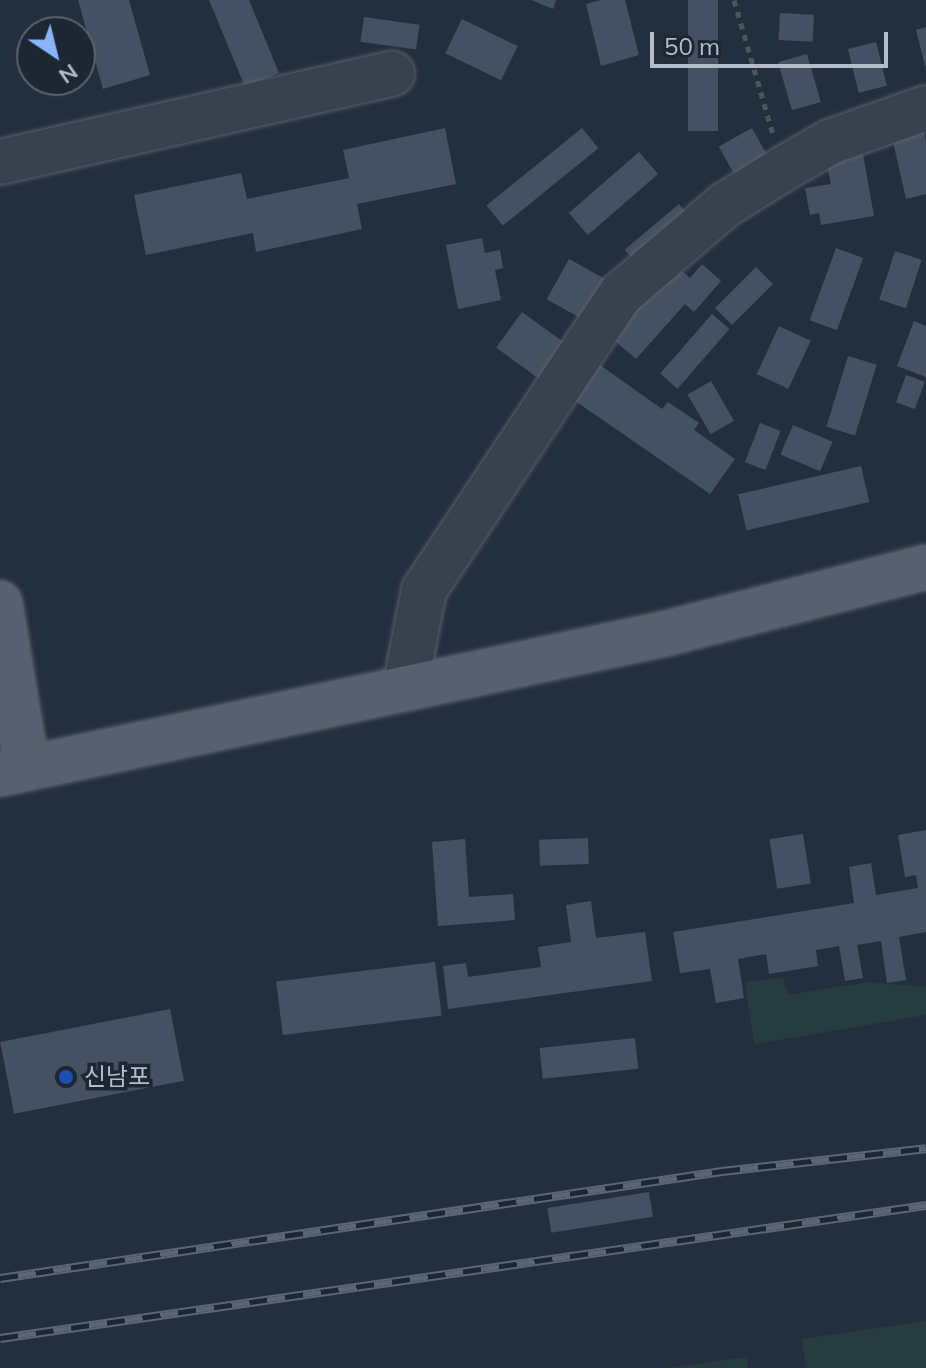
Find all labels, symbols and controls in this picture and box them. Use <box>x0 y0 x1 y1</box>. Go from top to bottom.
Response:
north arrow <box>16 16 96 96</box>
scale bar <box>654 16 892 66</box>
text: 50 m <box>664 31 720 61</box>
text: N <box>54 58 83 90</box>
place label: 신남포 <box>84 1063 150 1091</box>
marker: 신남포 <box>55 1066 77 1088</box>

